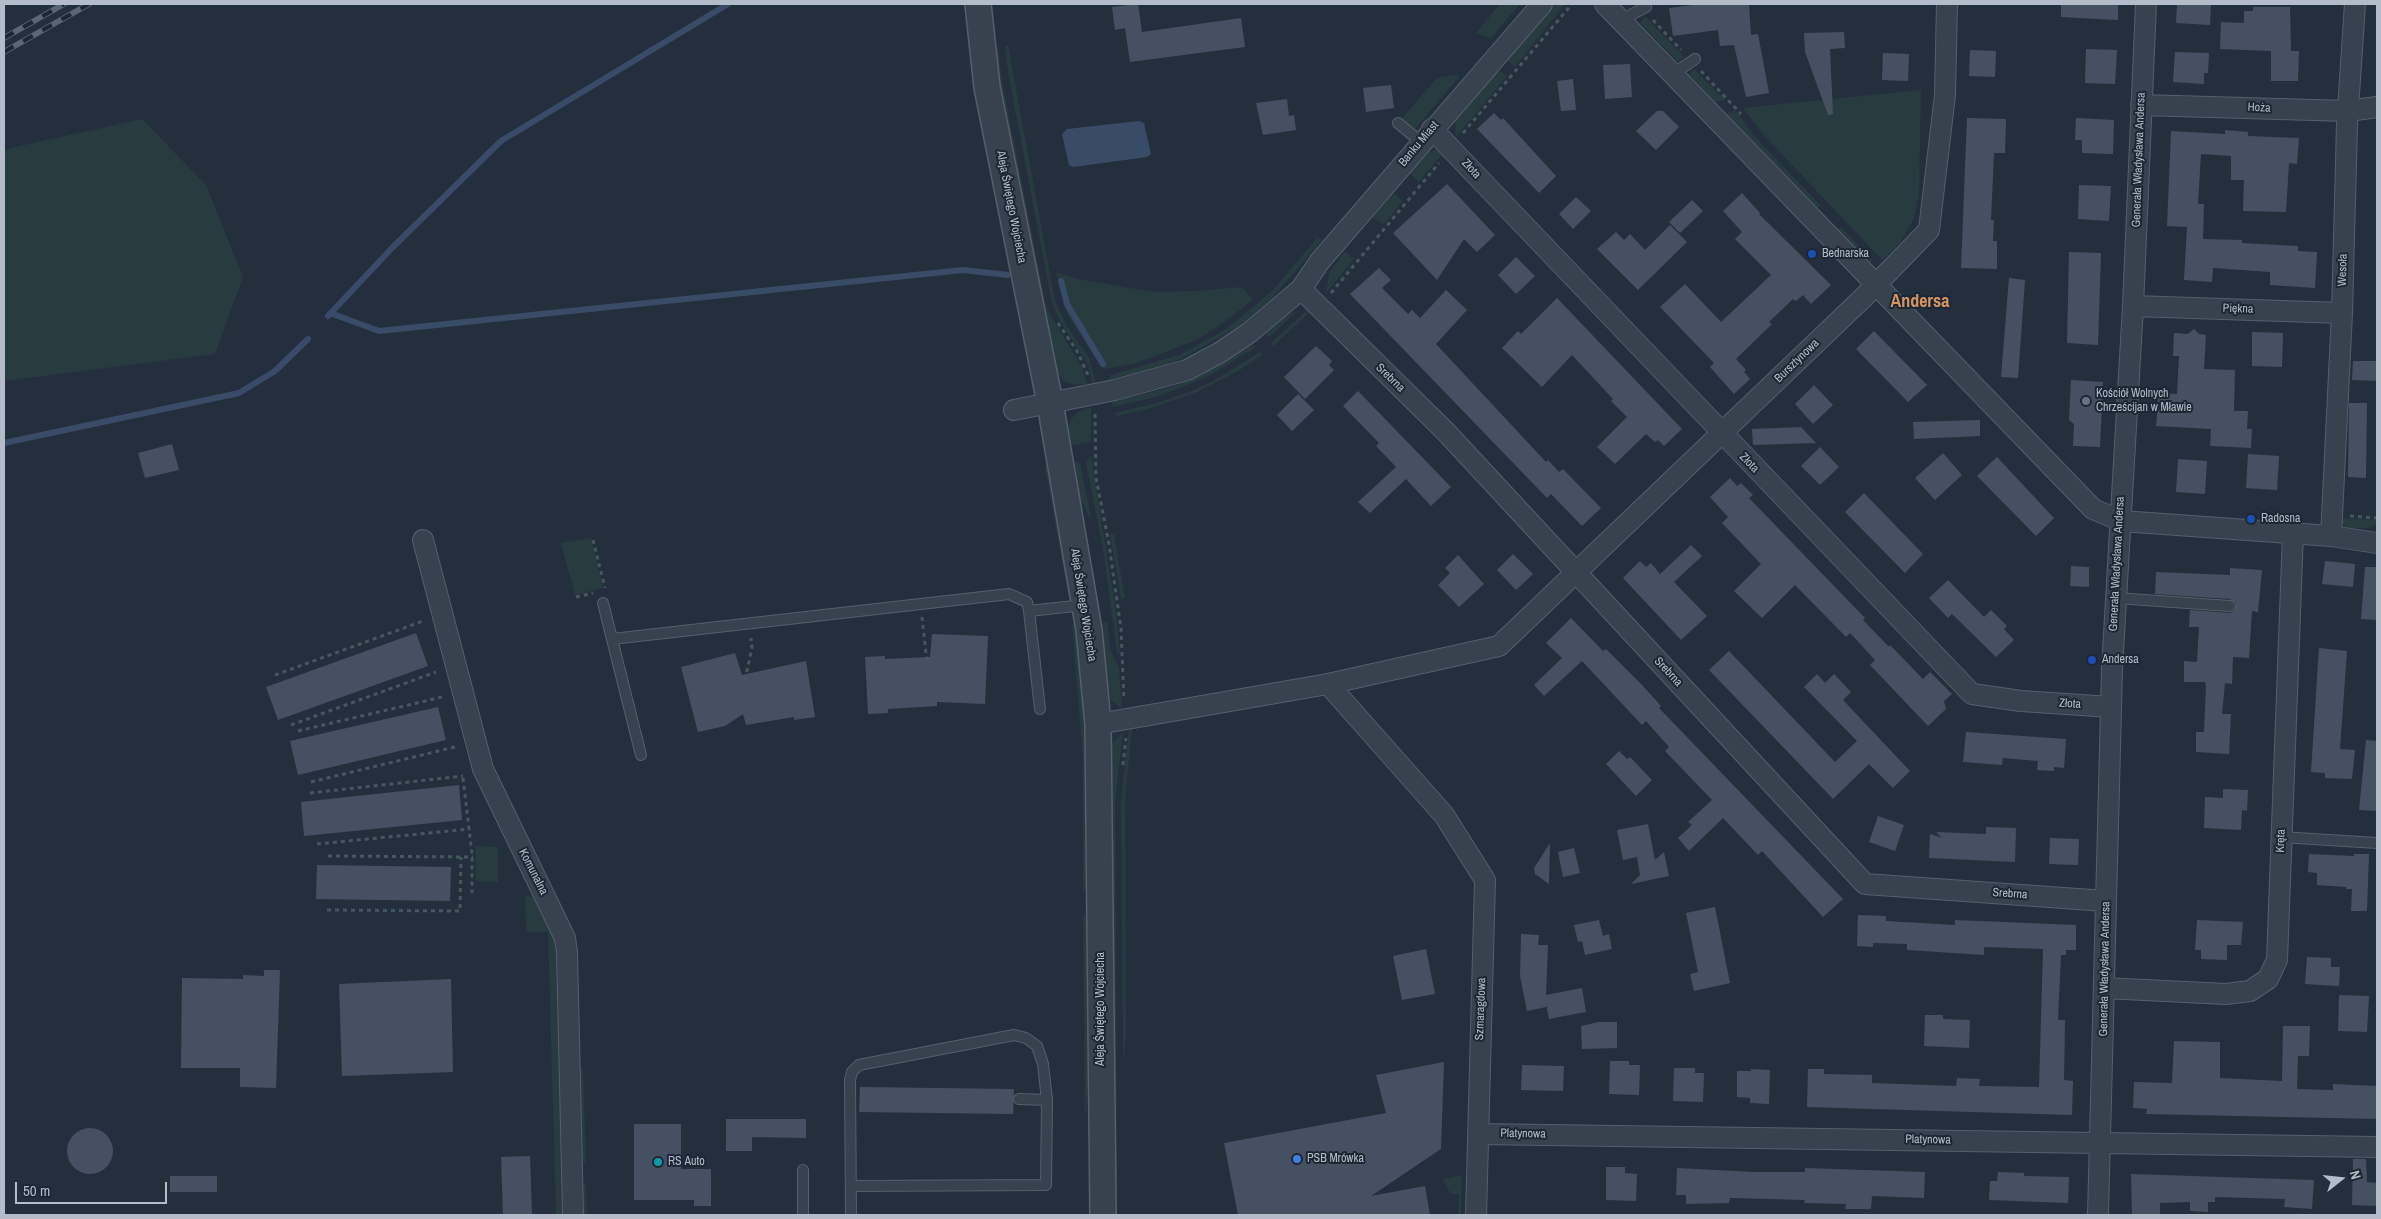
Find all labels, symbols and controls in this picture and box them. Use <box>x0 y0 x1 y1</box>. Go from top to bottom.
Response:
street label: Generała Władysława Andersa <box>2129 92 2149 228</box>
street label: Hoża <box>2247 100 2271 116</box>
street label: Banku Miast <box>1396 118 1442 170</box>
street label: Aleja Świętego Wojciecha <box>993 150 1029 264</box>
street label: Złota <box>1458 156 1484 182</box>
place label: Bednarska <box>1822 247 1869 261</box>
marker: Bednarska <box>1806 248 1818 260</box>
street label: Wesoła <box>2335 253 2351 287</box>
district label: Andersa <box>1890 291 1950 313</box>
street label: Piękna <box>2222 301 2254 317</box>
street label: Bursztynowa <box>1772 336 1822 386</box>
street label: Srebrna <box>1372 361 1408 395</box>
place label: Kościół Wolnych Chrześcijan w Mławie <box>2096 387 2192 415</box>
marker: Kościół Wolnych Chrześcijan w Mławie <box>2080 395 2092 407</box>
street label: Złota <box>1736 450 1762 476</box>
street label: Generała Władysława Andersa <box>2106 496 2128 632</box>
place label: Radosna <box>2261 512 2300 526</box>
marker: Radosna <box>2245 513 2257 525</box>
street label: Aleja Świętego Wojciecha <box>1067 548 1099 662</box>
place label: Andersa <box>2102 653 2139 667</box>
street label: Srebrna <box>1651 654 1685 690</box>
marker: Andersa <box>2086 654 2098 666</box>
street label: Złota <box>2059 696 2081 712</box>
street label: Kręta <box>2273 829 2289 853</box>
street label: Komunalna <box>515 847 551 897</box>
street label: Srebrna <box>1992 886 2028 902</box>
street label: Generała Władysława Andersa <box>2097 901 2113 1037</box>
street label: Aleja Świętego Wojciecha <box>1094 952 1108 1066</box>
street label: Szmaragdowa <box>1473 977 1489 1041</box>
street label: Platynowa <box>1500 1126 1546 1142</box>
street label: Platynowa <box>1905 1132 1951 1148</box>
place label: PSB Mrówka <box>1307 1152 1364 1166</box>
marker: PSB Mrówka <box>1291 1153 1303 1165</box>
north arrow <box>2316 1154 2366 1204</box>
place label: RS Auto <box>668 1155 705 1169</box>
marker: RS Auto <box>652 1156 664 1168</box>
text: N <box>2346 1168 2365 1181</box>
scale bar <box>18 1172 170 1204</box>
text: 50 m <box>23 1180 50 1201</box>

